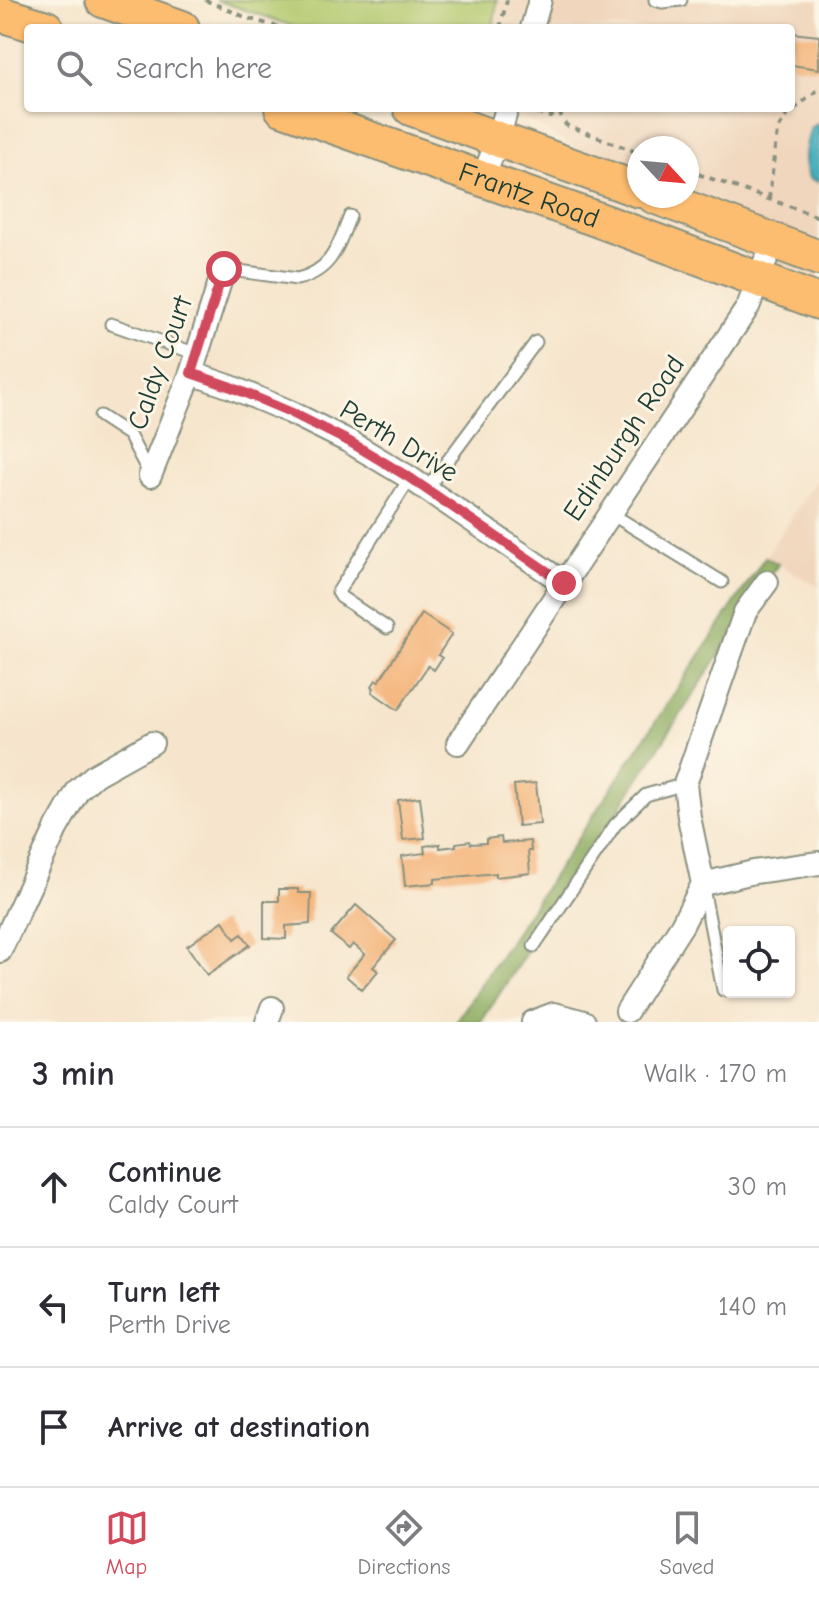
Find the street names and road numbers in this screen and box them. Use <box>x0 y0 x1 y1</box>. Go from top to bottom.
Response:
street label: Frantz Road <box>455 156 604 235</box>
street label: Caldy Court <box>121 291 199 434</box>
street label: Edinburgh Road <box>557 349 691 527</box>
street label: Perth Drive <box>334 393 464 489</box>

